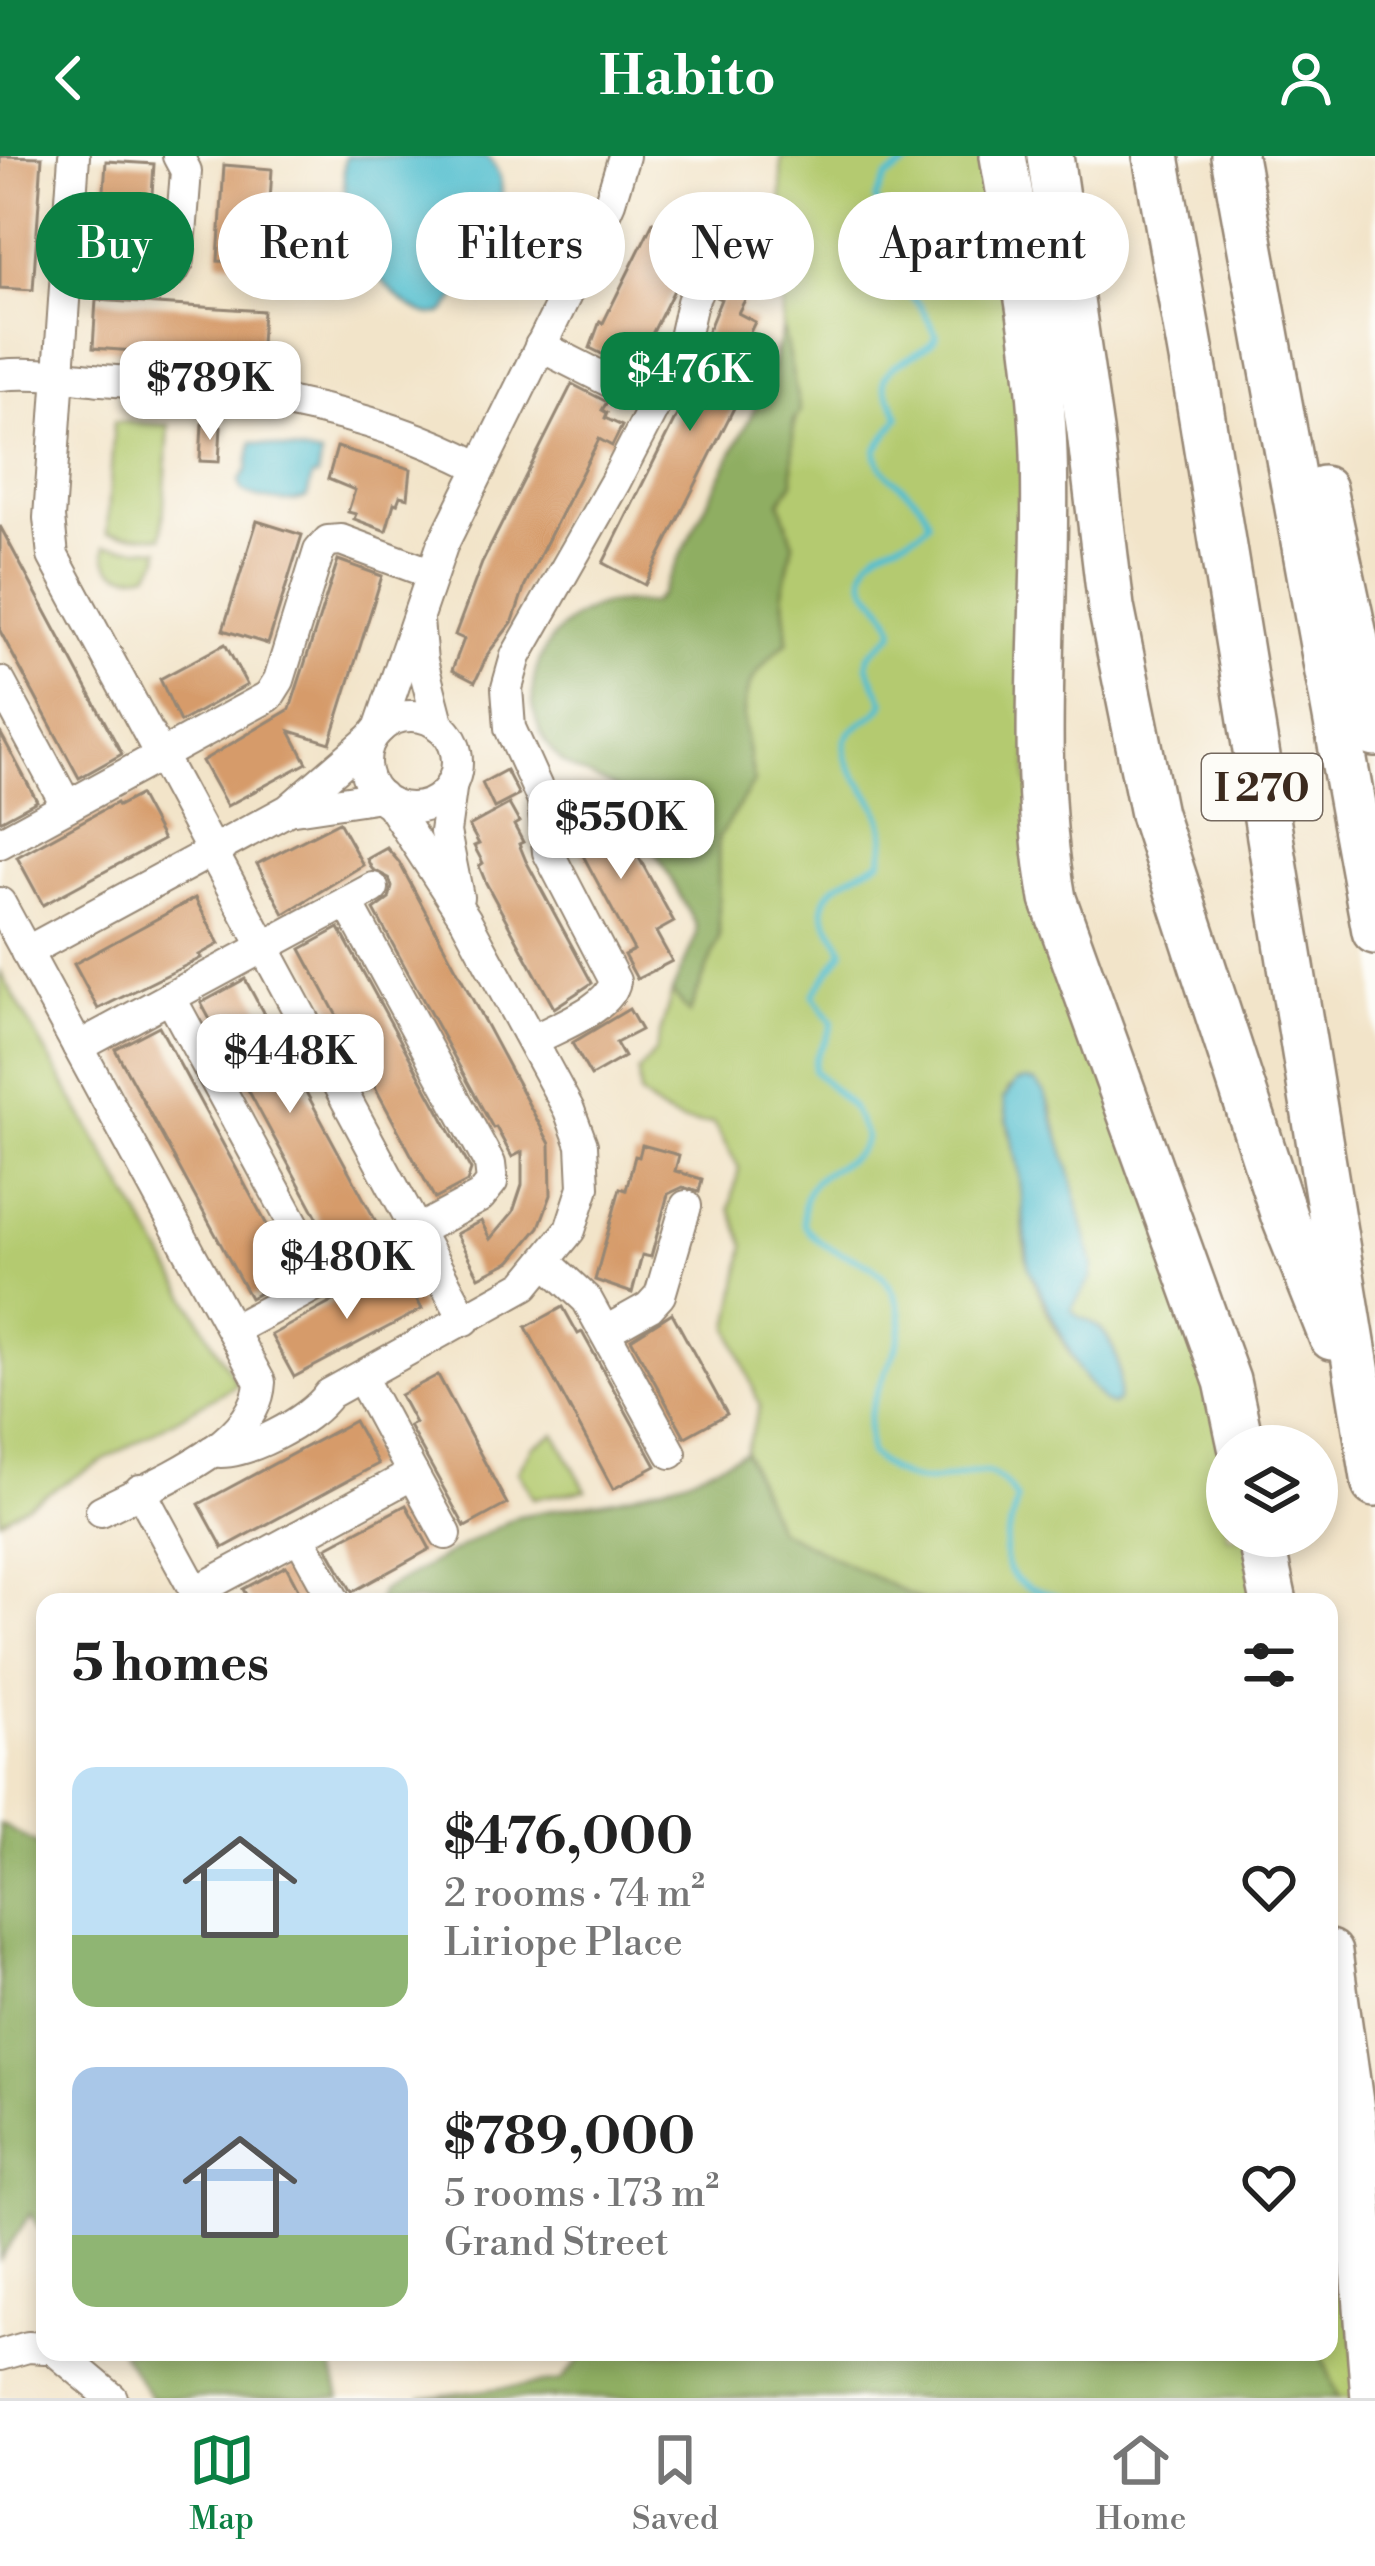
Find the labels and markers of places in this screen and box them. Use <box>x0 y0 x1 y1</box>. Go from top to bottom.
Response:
pin: $476K <box>606 332 774 434</box>
pin: $789K <box>126 341 294 443</box>
pin: $550K <box>537 780 705 882</box>
pin: $448K <box>206 1014 374 1116</box>
pin: $480K <box>263 1220 431 1322</box>

